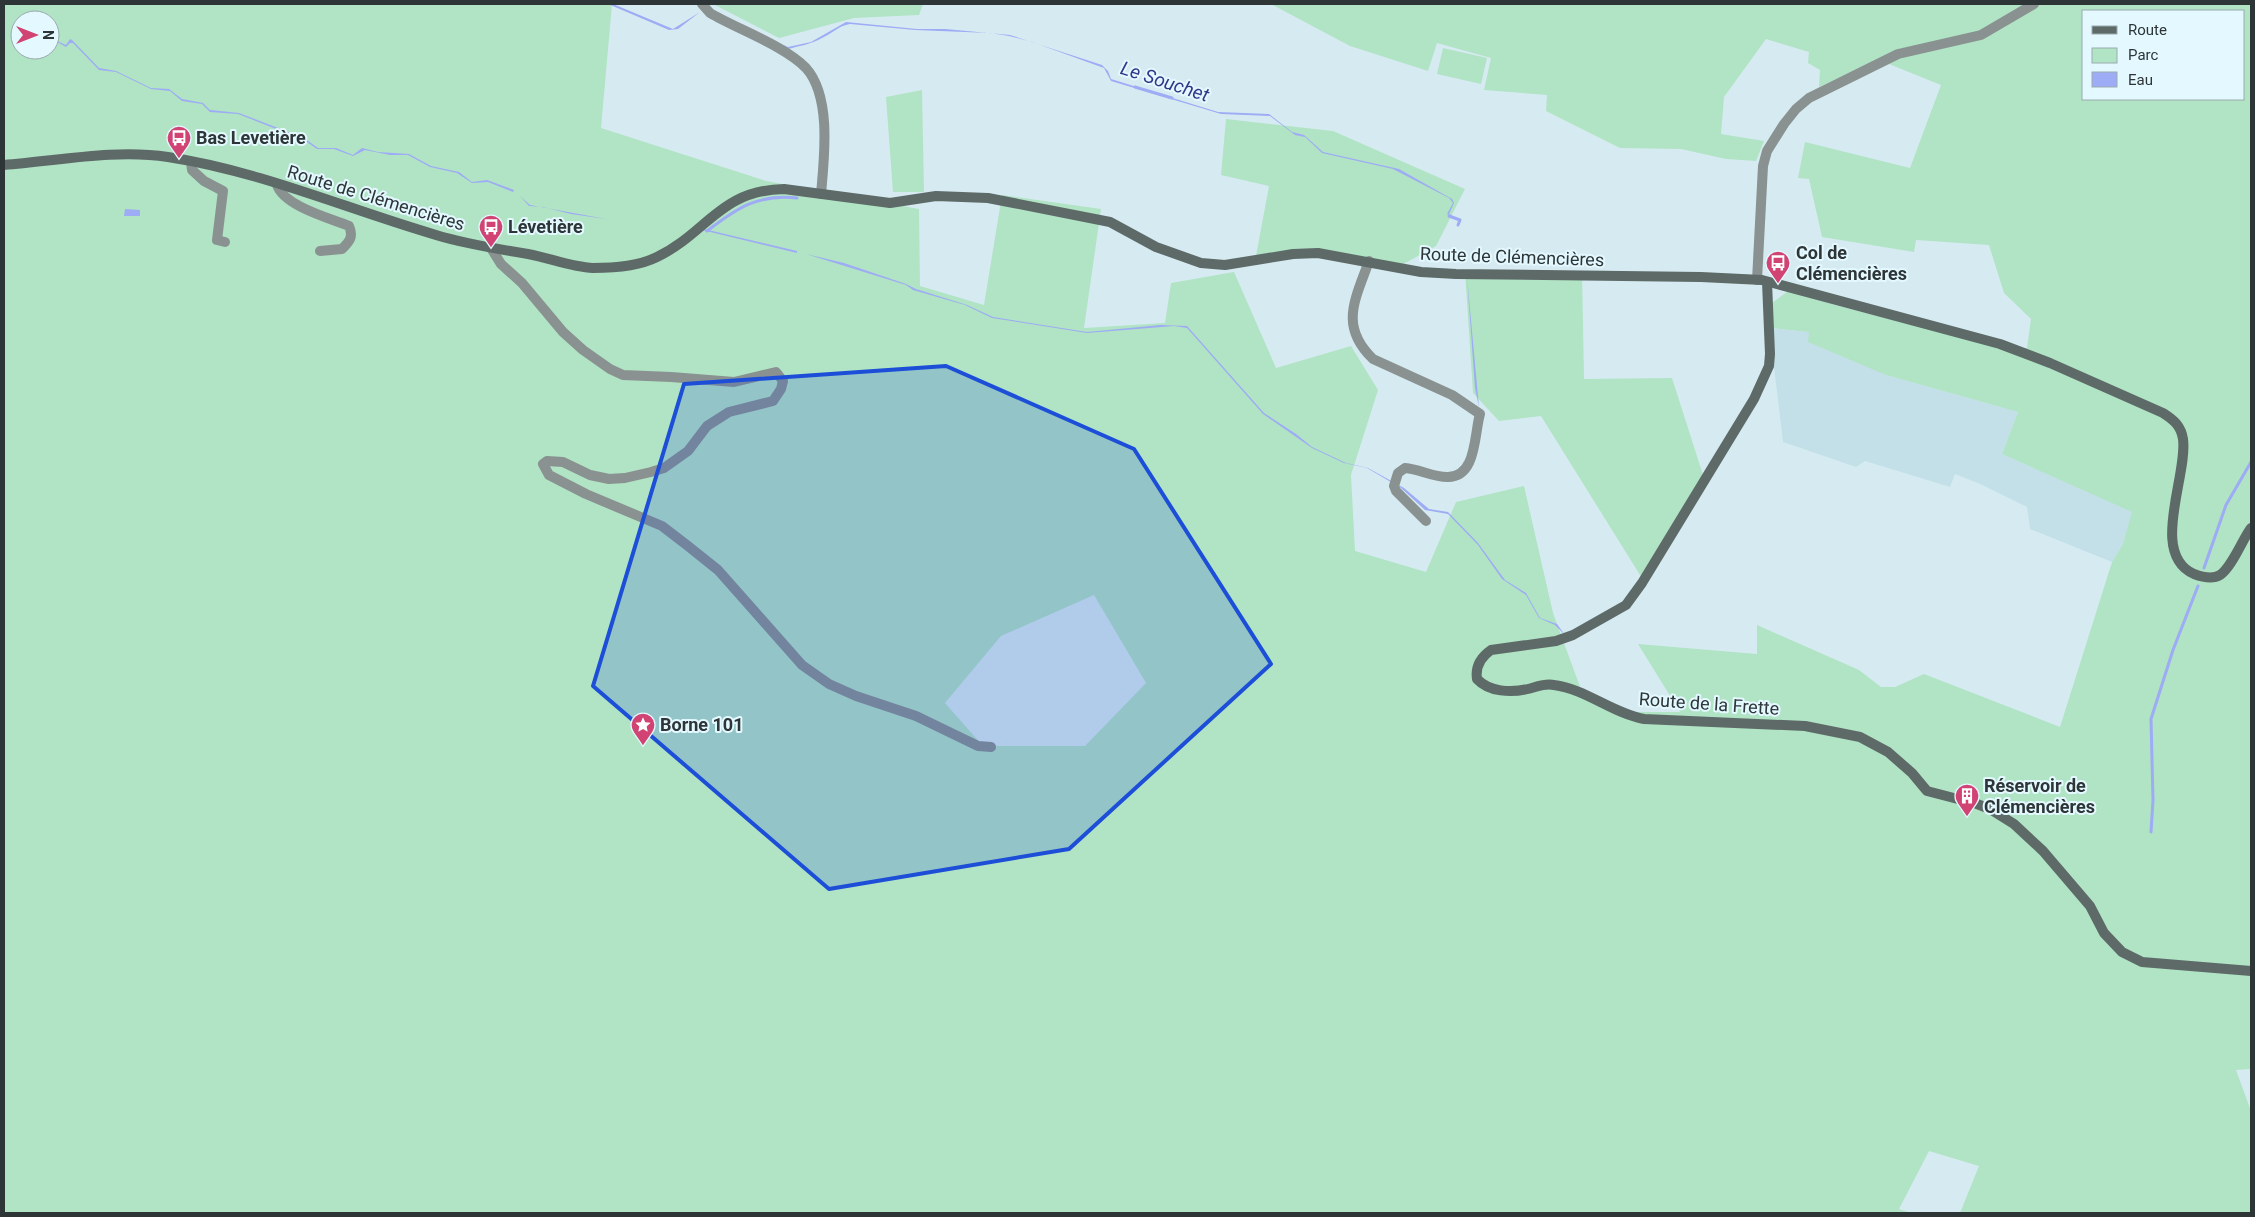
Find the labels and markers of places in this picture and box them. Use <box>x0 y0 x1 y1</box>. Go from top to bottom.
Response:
bus stop icon: Bas Levetière <box>166 125 192 159</box>
place label: Bas Levetière <box>196 127 306 148</box>
bus stop icon: Lévetière <box>478 214 504 248</box>
place label: Lévetière <box>508 216 583 237</box>
place label: Col de Clémencières <box>1796 242 1907 284</box>
bus stop icon: Col de Clémencières <box>1765 250 1791 284</box>
place icon: Borne 101 <box>630 712 656 746</box>
place label: Borne 101 <box>660 714 744 735</box>
place label: Réservoir de Clémencières <box>1984 775 2095 817</box>
building icon: Réservoir de Clémencières <box>1954 783 1980 817</box>

